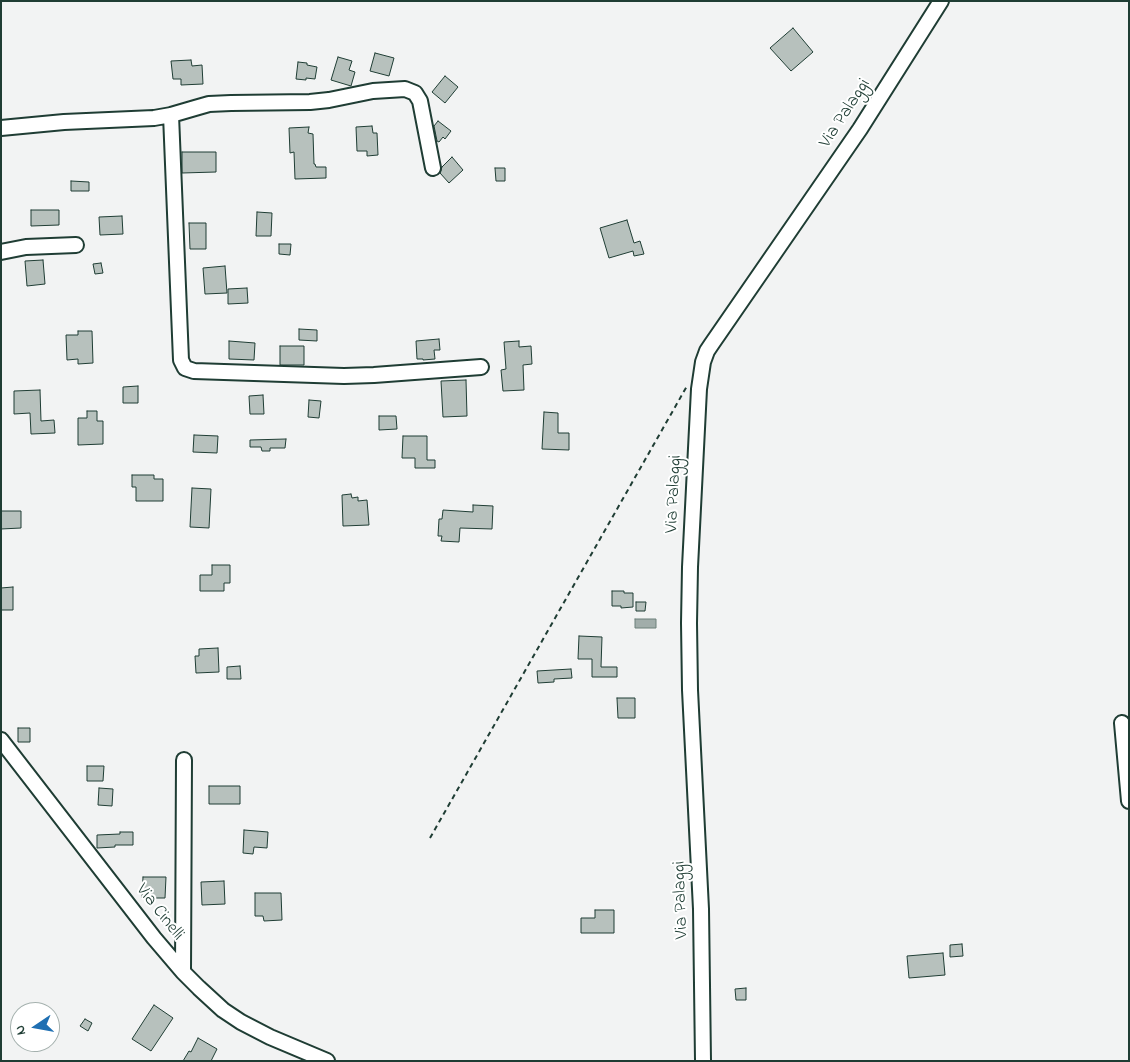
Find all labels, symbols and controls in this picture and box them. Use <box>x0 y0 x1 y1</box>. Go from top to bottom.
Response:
street label: Via Palaggi <box>816 75 876 153</box>
street label: Via Palaggi <box>662 454 688 534</box>
street label: Via Palaggi <box>670 861 694 939</box>
street label: Via Cinelli <box>130 880 188 946</box>
north arrow <box>10 1002 60 1052</box>
text: N <box>10 1023 32 1037</box>

